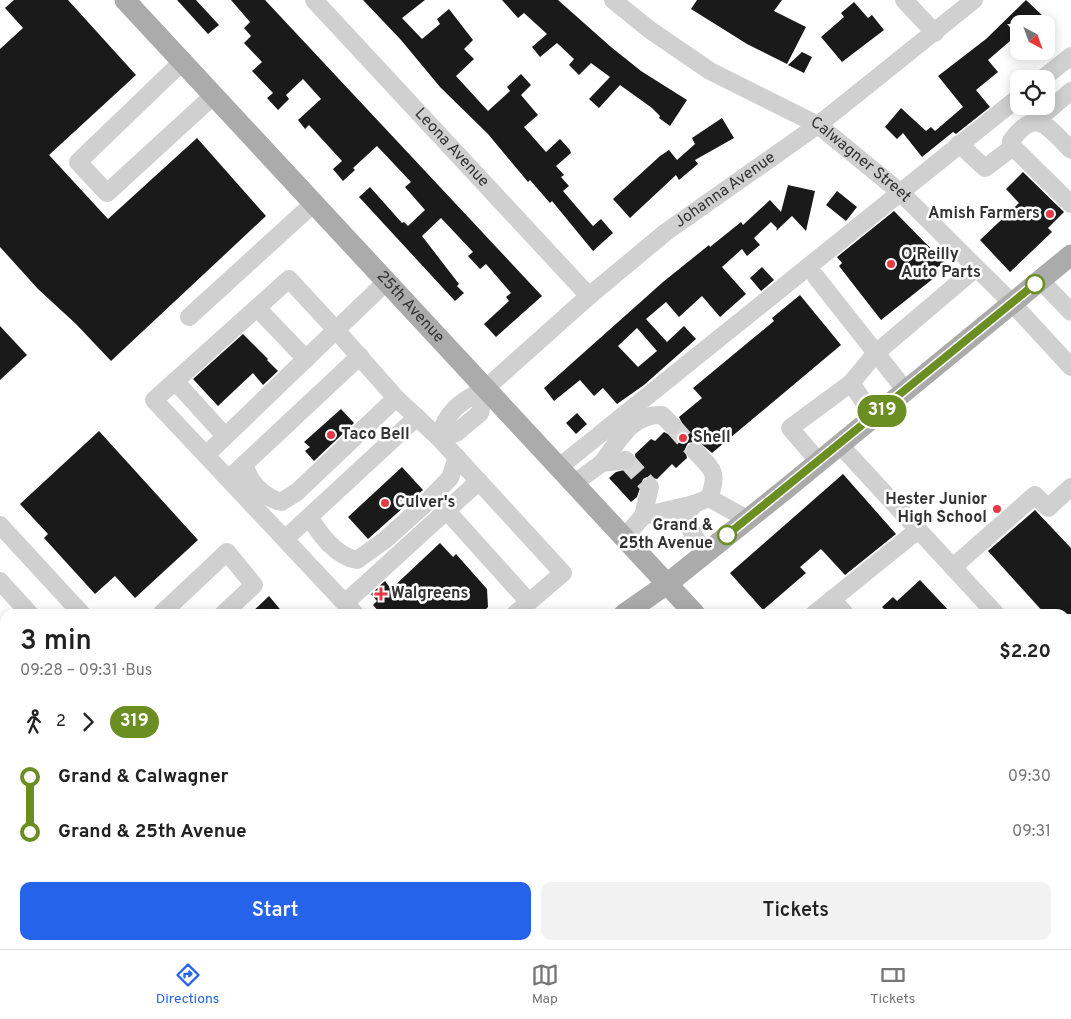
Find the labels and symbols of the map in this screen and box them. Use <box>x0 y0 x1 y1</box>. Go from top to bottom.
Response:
north arrow <box>1010 15 1055 60</box>
street label: Leona Avenue <box>410 104 493 192</box>
street label: Calwagner Street <box>807 113 915 207</box>
street label: Johanna Avenue <box>671 148 780 233</box>
place label: Amish Farmers <box>928 204 1040 224</box>
marker: Amish Farmers <box>1044 208 1056 220</box>
place label: O'Reilly Auto Parts <box>901 245 981 283</box>
marker: O'Reilly Auto Parts <box>885 258 897 270</box>
street label: 25th Avenue <box>372 267 448 347</box>
unlabelled marker <box>1025 274 1045 294</box>
line badge: 319 <box>853 395 911 427</box>
place label: Taco Bell <box>341 425 410 445</box>
place label: Shell <box>693 428 731 448</box>
marker: Taco Bell <box>325 429 337 441</box>
marker: Shell <box>677 432 689 444</box>
place label: Hester Junior High School <box>885 490 987 528</box>
place label: Culver's <box>395 493 456 513</box>
marker: Culver's <box>379 497 391 509</box>
marker: Hester Junior High School <box>991 503 1003 515</box>
place label: Grand & 25th Avenue <box>619 516 713 554</box>
marker: Grand & 25th Avenue <box>717 525 737 545</box>
place label: Walgreens <box>391 584 469 604</box>
marker: Walgreens <box>375 588 387 600</box>

